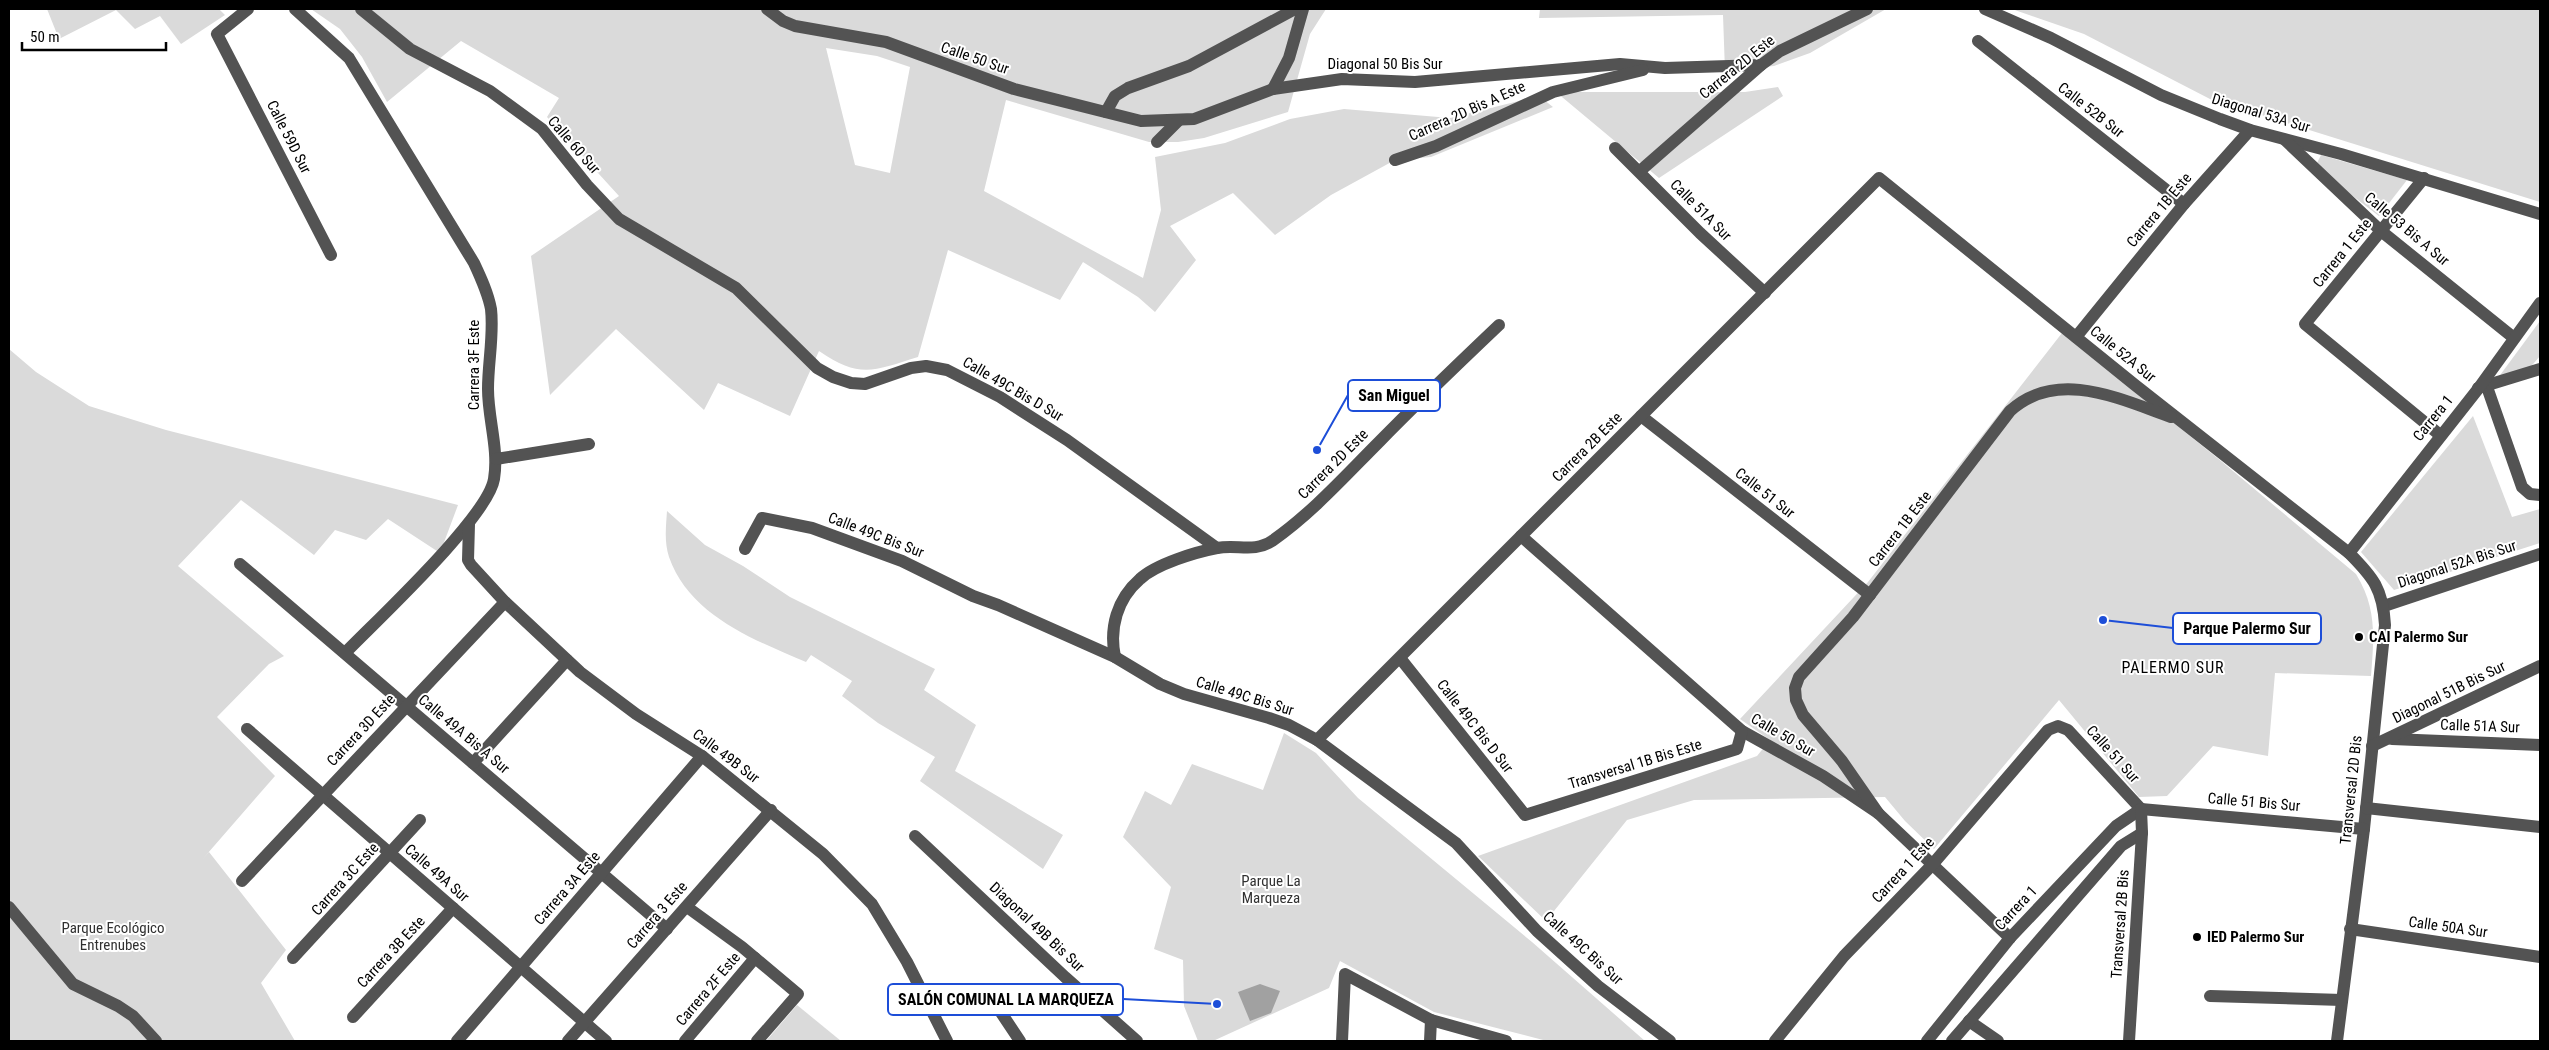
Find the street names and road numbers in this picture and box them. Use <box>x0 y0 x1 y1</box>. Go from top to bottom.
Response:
street label: Carrera 2D Este <box>1696 31 1778 103</box>
street label: Calle 50 Sur <box>939 38 1012 78</box>
street label: Diagonal 50 Bis Sur <box>1327 55 1443 73</box>
street label: Carrera 2D Bis A Este <box>1406 77 1528 145</box>
street label: Calle 52B Sur <box>2054 79 2128 142</box>
street label: Diagonal 53A Sur <box>2210 89 2313 137</box>
street label: Calle 59D Sur <box>263 98 315 177</box>
street label: Calle 60 Sur <box>544 112 604 178</box>
street label: Carrera 1B Este <box>2123 169 2195 251</box>
street label: Calle 51A Sur <box>1667 176 1736 245</box>
street label: Calle 53 Bis A Sur <box>2361 188 2453 270</box>
street label: Carrera 1 Este <box>2309 215 2375 291</box>
street label: Carrera 3F Este <box>465 320 483 410</box>
street label: Calle 52A Sur <box>2086 322 2160 386</box>
street label: Calle 49C Bis D Sur <box>959 353 1067 425</box>
street label: Carrera 1 <box>2409 391 2457 445</box>
street label: Carrera 2B Este <box>1548 408 1626 486</box>
street label: Carrera 2D Este <box>1294 425 1372 503</box>
street label: Calle 51 Sur <box>1732 464 1799 522</box>
street label: Carrera 1B Este <box>1865 487 1935 571</box>
street label: Calle 49C Bis Sur <box>825 508 927 562</box>
street label: Diagonal 52A Bis Sur <box>2395 536 2519 592</box>
street label: Diagonal 51B Bis Sur <box>2390 657 2509 727</box>
street label: Calle 49C Bis Sur <box>1194 673 1296 720</box>
street label: Calle 49C Bis D Sur <box>1433 676 1517 777</box>
street label: Carrera 3D Este <box>323 690 399 770</box>
street label: Calle 49A Bis A Sur <box>415 691 514 778</box>
street label: Calle 50 Sur <box>1748 709 1819 761</box>
street label: Calle 51A Sur <box>2440 716 2520 736</box>
street label: Calle 51 Sur <box>2083 722 2144 787</box>
street label: Calle 49B Sur <box>689 725 763 787</box>
street label: Transversal 2D Bis <box>2336 734 2366 845</box>
street label: Transversal 1B Bis Este <box>1566 735 1704 793</box>
street label: Calle 51 Bis Sur <box>2207 789 2301 815</box>
street label: Carrera 1 Este <box>1868 833 1938 907</box>
street label: Carrera 3C Este <box>308 839 382 919</box>
street label: Calle 49A Sur <box>401 840 473 906</box>
street label: Carrera 3A Este <box>530 847 604 929</box>
street label: Transversal 2B Bis <box>2107 869 2133 979</box>
street label: Carrera 3 Este <box>623 878 691 952</box>
street label: Diagonal 49B Bis Sur <box>986 878 1089 976</box>
street label: Carrera 1 <box>1991 882 2041 934</box>
street label: Calle 49C Bis Sur <box>1539 907 1627 989</box>
street label: Carrera 3B Este <box>353 912 429 992</box>
street label: Calle 50A Sur <box>2407 913 2489 942</box>
street label: Carrera 2F Este <box>672 949 744 1029</box>

